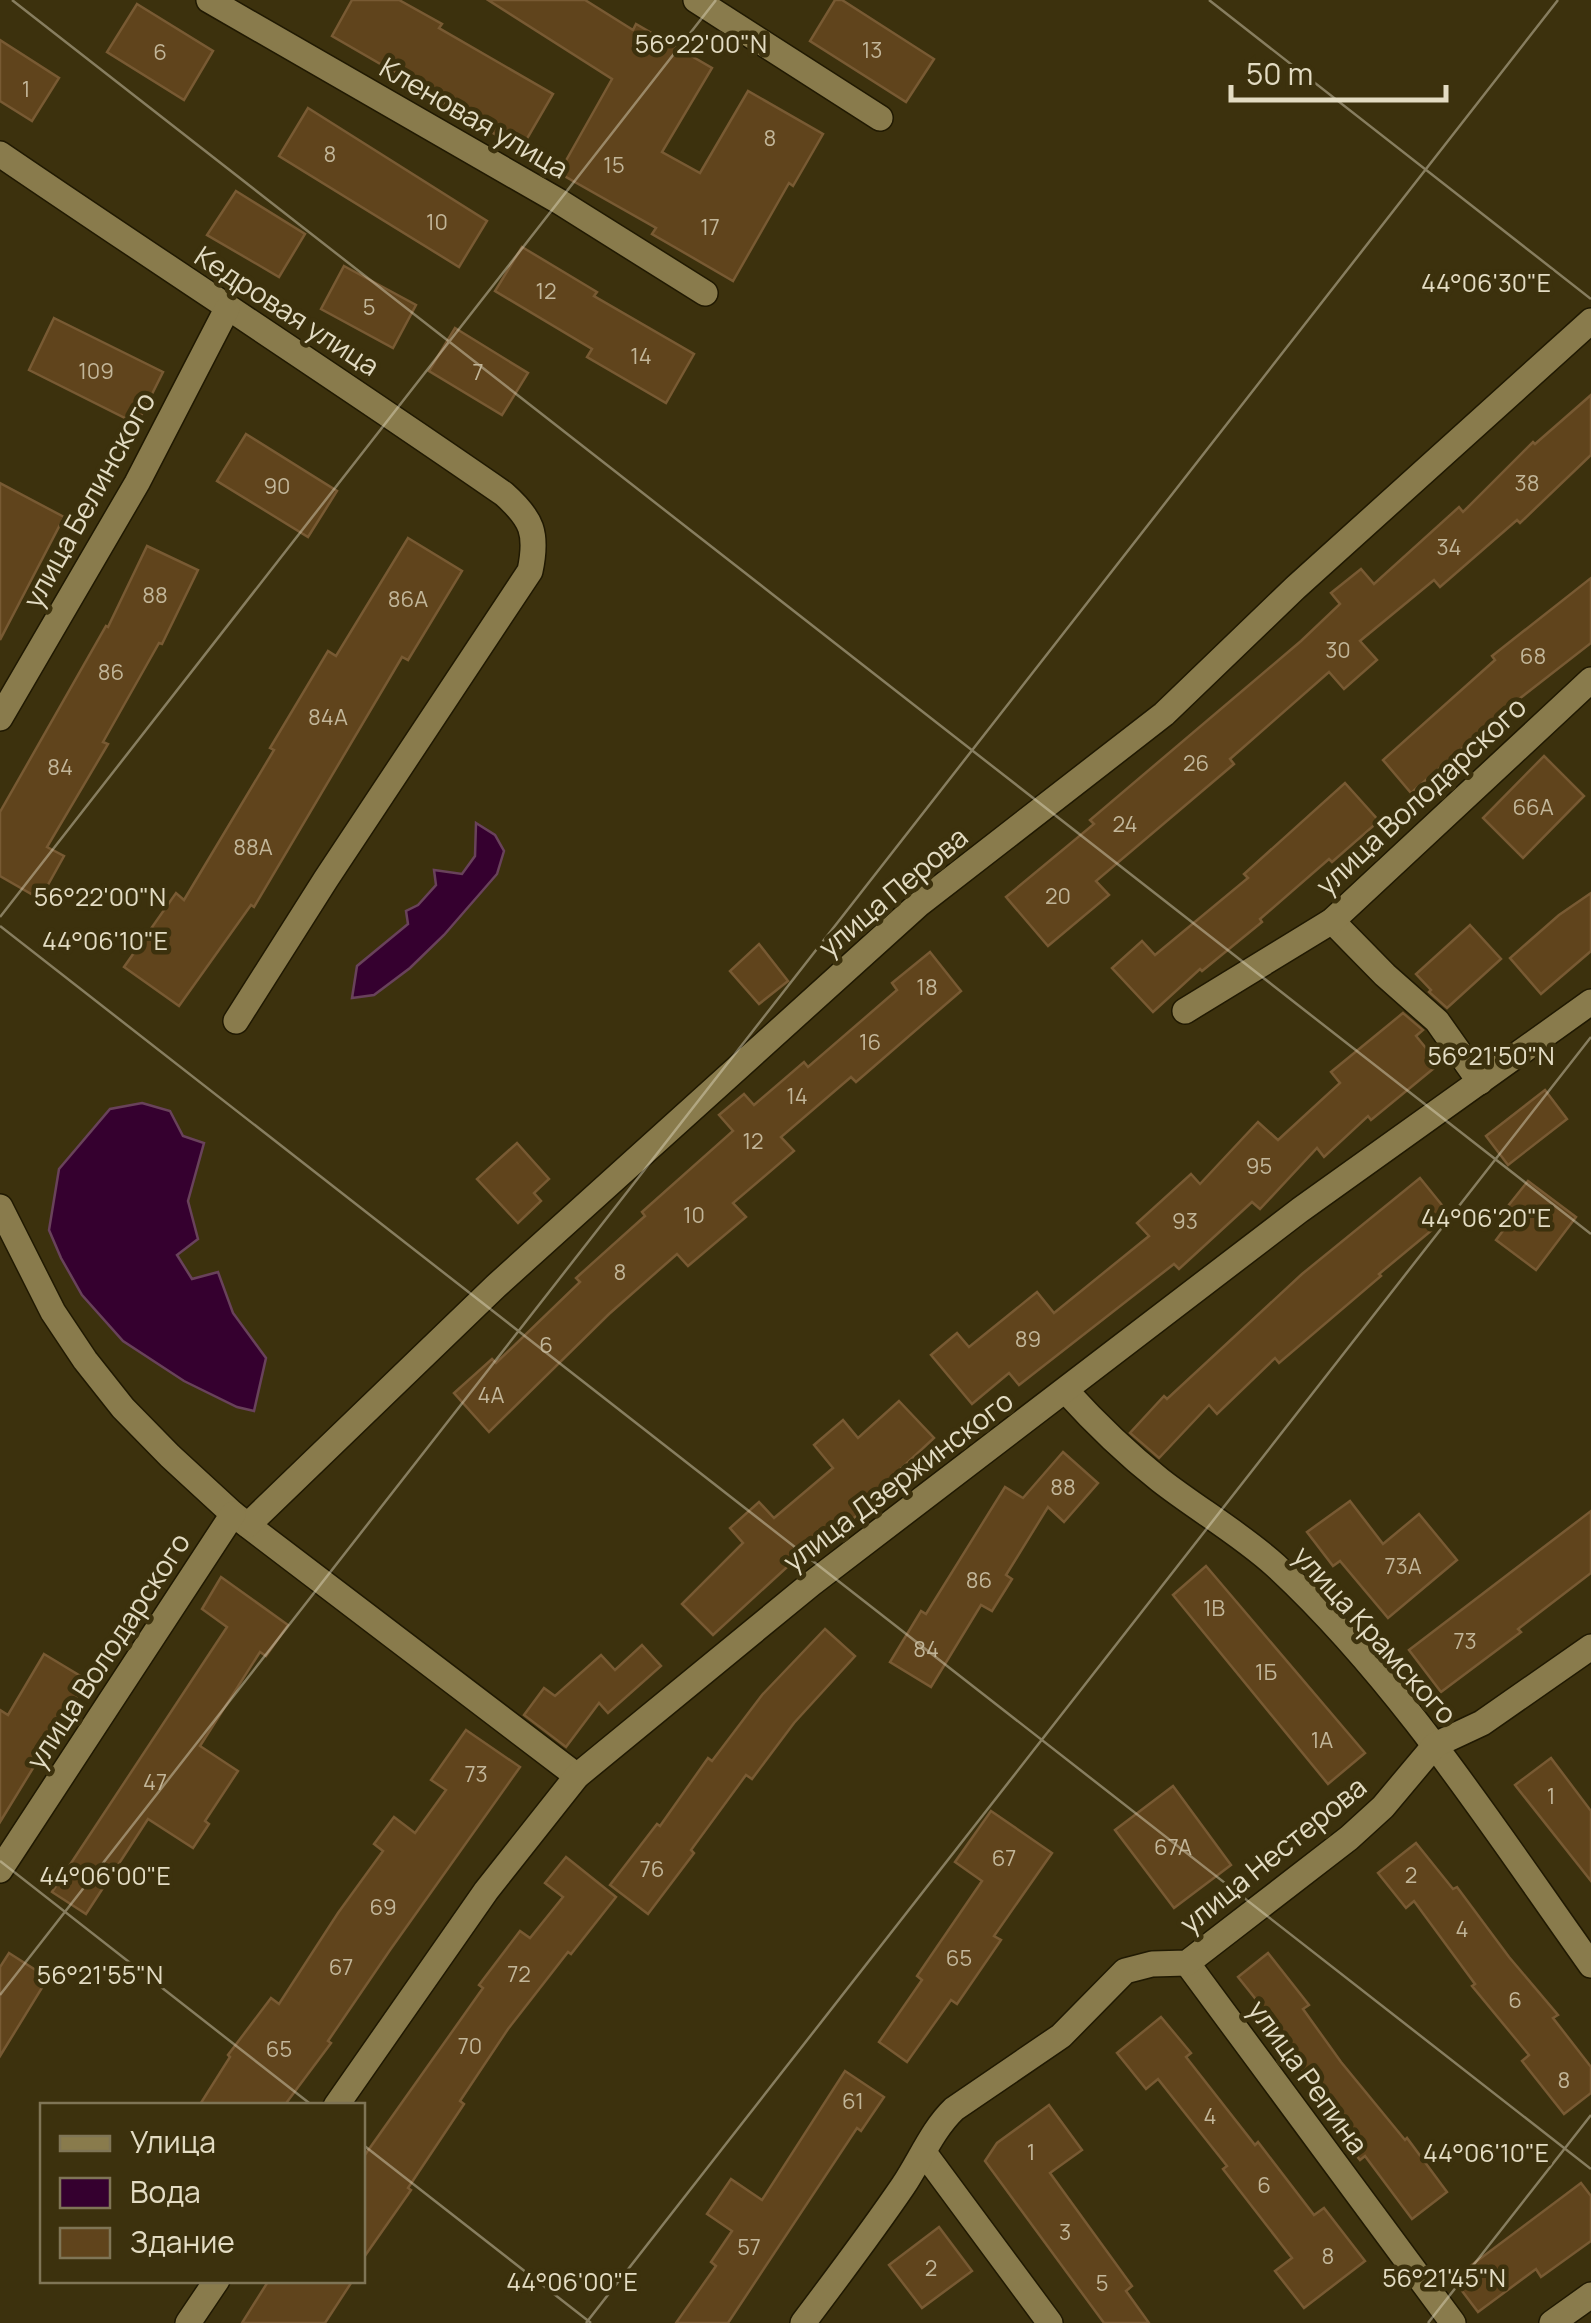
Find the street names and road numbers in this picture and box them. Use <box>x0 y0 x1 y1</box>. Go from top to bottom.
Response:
street label: Кленовая улица <box>373 48 576 187</box>
street label: Кедровая улица <box>188 236 387 384</box>
street label: улица Белинского <box>13 385 163 614</box>
street label: улица Володарского <box>1307 688 1534 903</box>
street label: улица Перова <box>810 818 975 965</box>
street label: улица Дзержинского <box>775 1381 1020 1579</box>
street label: улица Володарского <box>16 1525 198 1776</box>
street label: улица Крамского <box>1285 1537 1466 1732</box>
street label: улица Нестерова <box>1171 1767 1374 1941</box>
street label: улица Репина <box>1240 1992 1378 2161</box>

